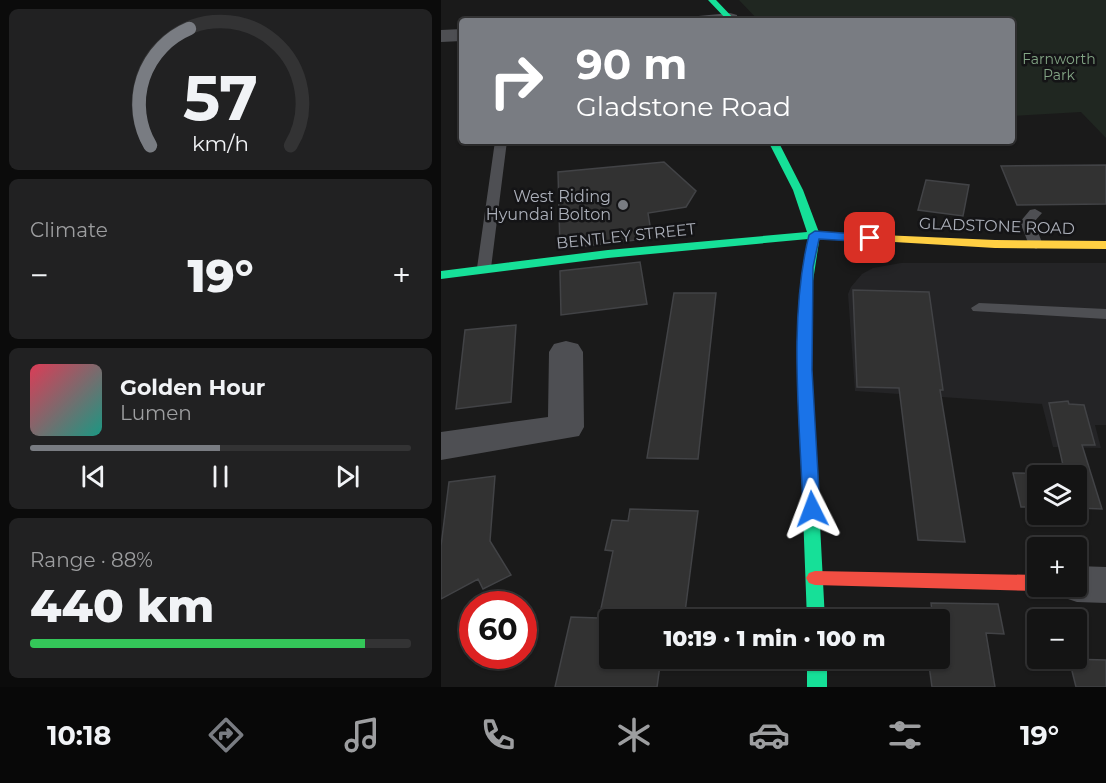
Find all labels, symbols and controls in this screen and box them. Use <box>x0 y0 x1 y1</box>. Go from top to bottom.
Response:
text: 90 m <box>576 38 687 90</box>
icon: right <box>477 42 555 120</box>
park label: Farnworth Park <box>1022 50 1096 84</box>
text: 57 <box>183 60 258 136</box>
text: Gladstone Road <box>576 90 791 123</box>
text: km/h <box>192 131 249 157</box>
place label: West Riding Hyundai Bolton <box>486 187 611 224</box>
marker: West Riding Hyundai Bolton <box>616 198 630 212</box>
pin <box>844 212 895 263</box>
street label: GLADSTONE ROAD <box>919 214 1075 238</box>
text: Climate <box>30 218 108 242</box>
street label: BENTLEY STREET <box>555 219 698 253</box>
icon: arrive <box>853 221 886 254</box>
text: 19° <box>187 248 254 303</box>
text: − <box>30 255 49 295</box>
text: + <box>392 255 411 295</box>
text: Golden Hour <box>120 374 265 401</box>
text: Lumen <box>120 401 192 425</box>
icon: previous <box>77 460 110 493</box>
icon: pause <box>204 460 237 493</box>
icon: next <box>331 460 364 493</box>
map controls <box>1027 465 1087 669</box>
button: layers <box>1027 465 1087 525</box>
position arrow <box>780 477 844 541</box>
button: + <box>1027 537 1087 597</box>
text: Range · 88% <box>30 548 153 572</box>
text: 440 km <box>30 578 214 633</box>
speed limit sign: 60 <box>459 591 537 669</box>
button: − <box>1027 609 1087 669</box>
text: 10:19 · 1 min · 100 m <box>663 625 886 652</box>
icon: directions <box>205 714 247 756</box>
icon: music <box>341 714 383 756</box>
icon: phone <box>477 714 519 756</box>
icon: climate <box>613 714 655 756</box>
icon: car <box>748 714 790 756</box>
icon: filters <box>884 714 926 756</box>
text: 10:18 <box>47 719 111 752</box>
text: 19° <box>1020 719 1059 752</box>

